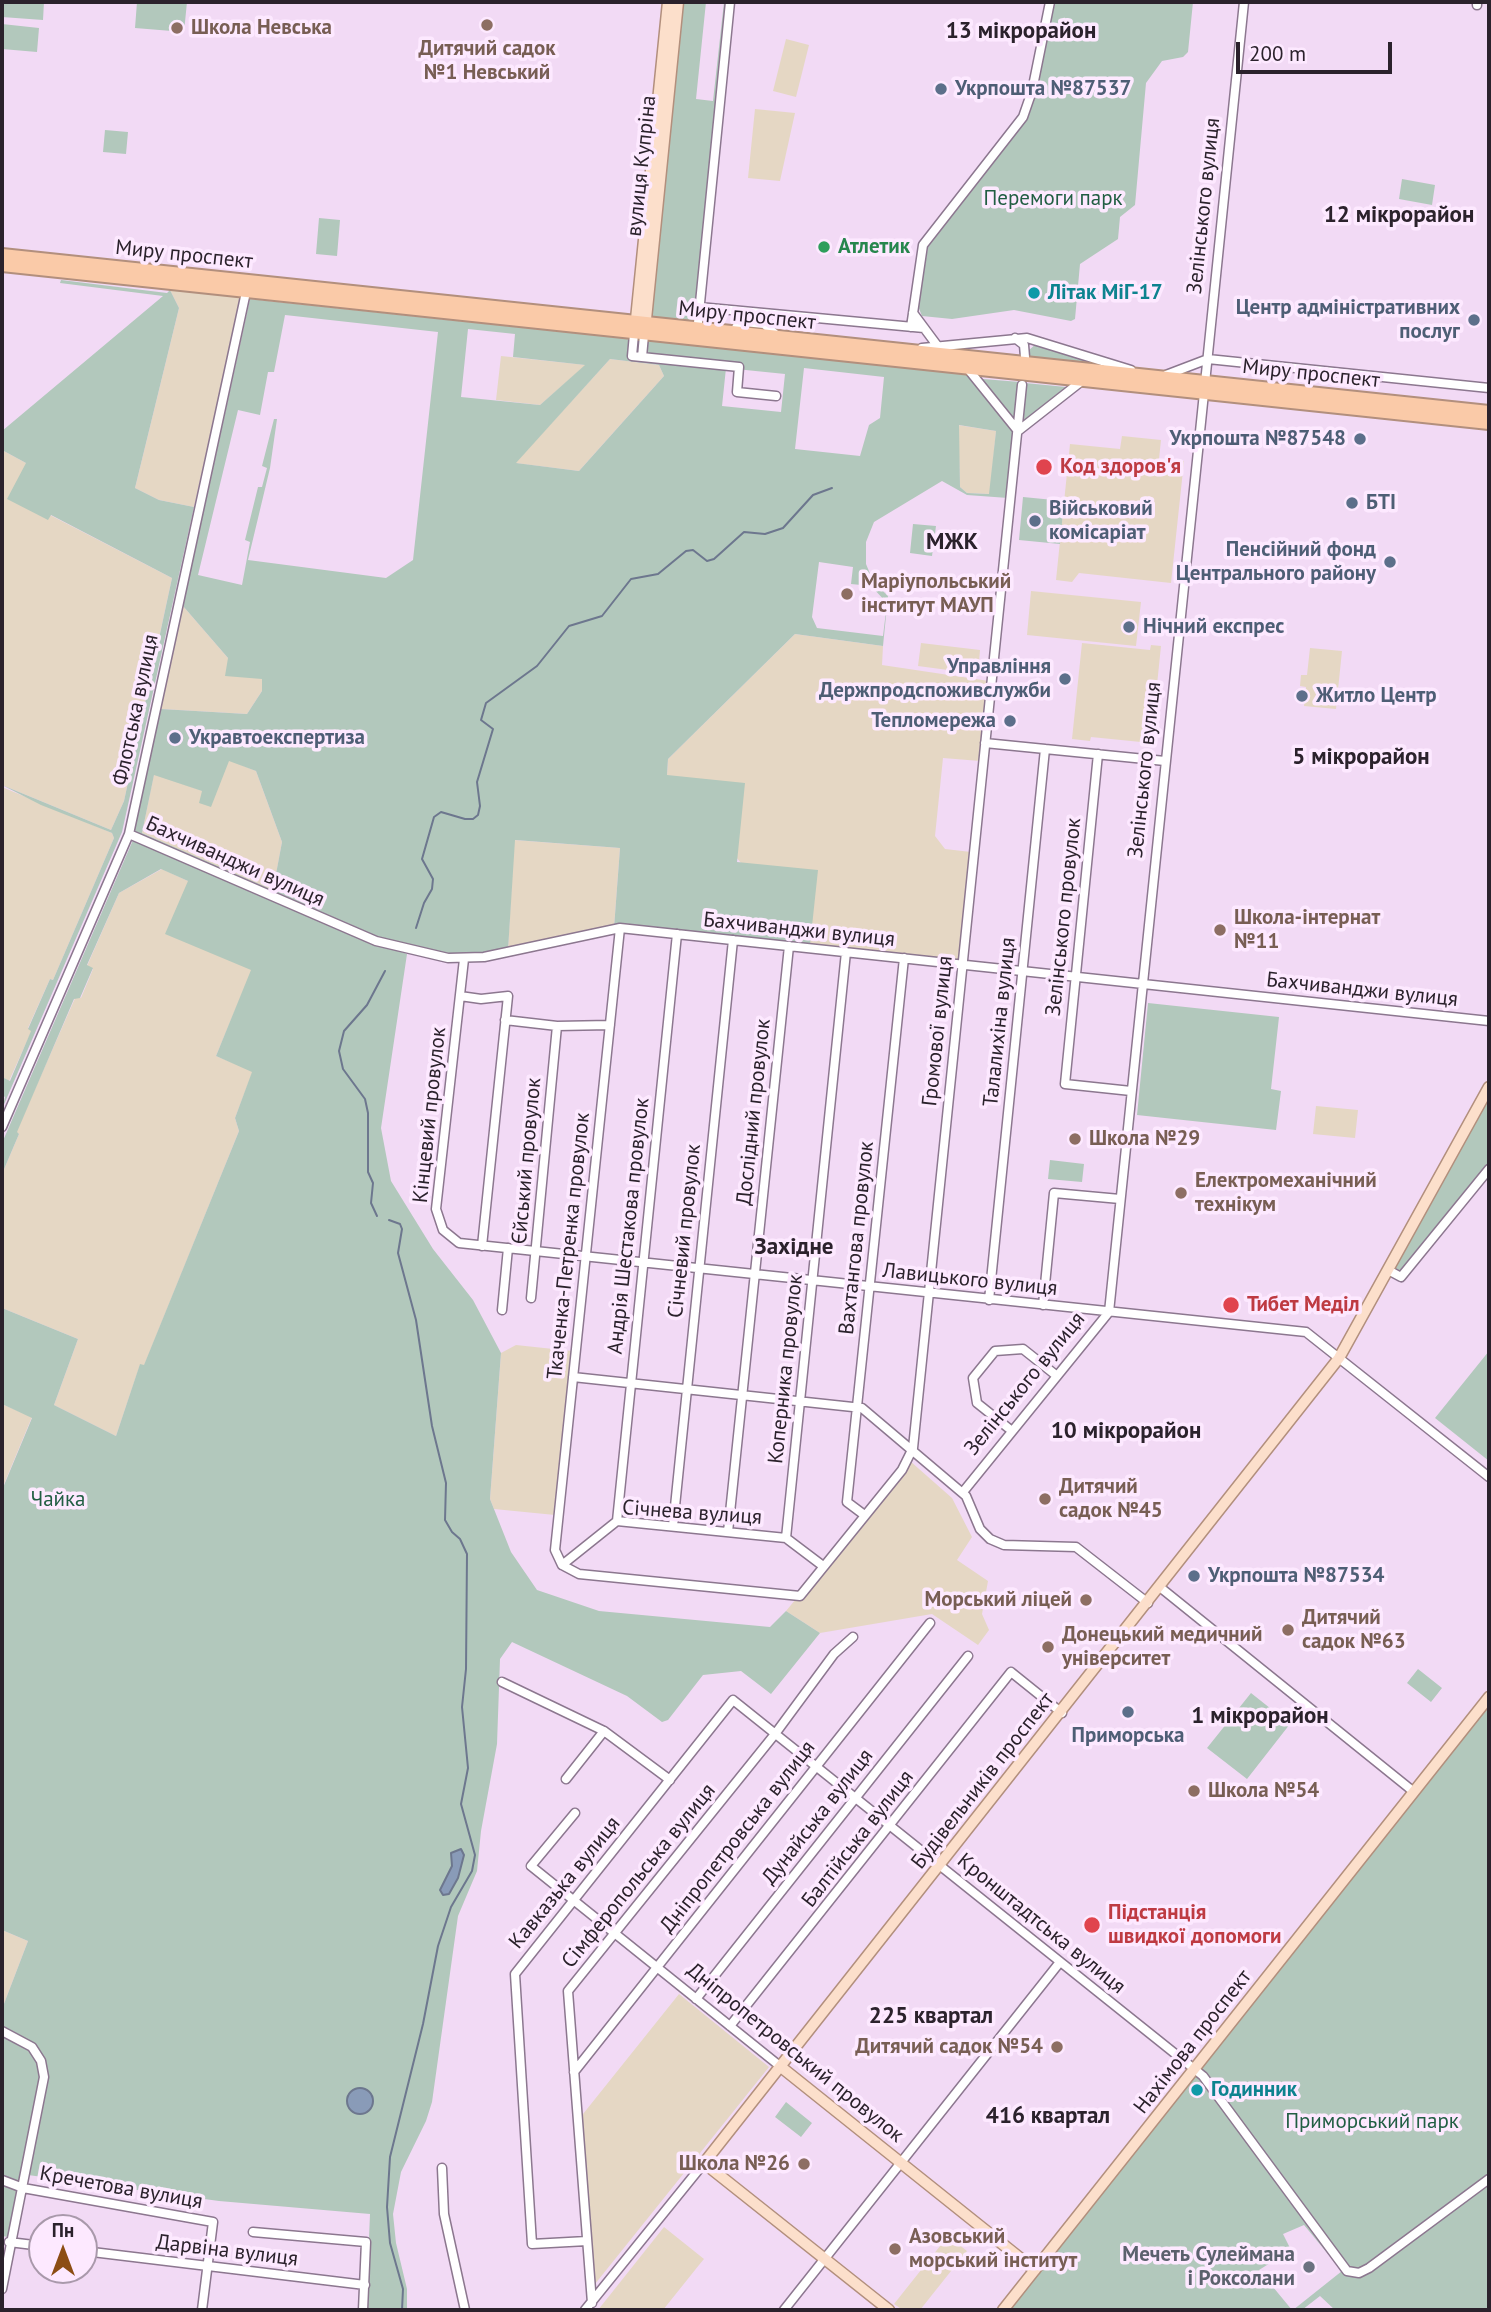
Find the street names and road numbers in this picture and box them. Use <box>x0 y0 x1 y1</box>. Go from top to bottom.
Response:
street label: вулиця Купріна <box>622 94 662 238</box>
street label: Зелінського вулиця <box>1182 117 1226 295</box>
street label: Миру проспект <box>114 235 254 275</box>
street label: Миру проспект <box>677 296 817 336</box>
street label: Миру проспект <box>1241 354 1381 394</box>
street label: Флотська вулиця <box>108 632 164 788</box>
street label: Зелінського вулиця <box>1123 681 1167 859</box>
street label: Бахчиванджи вулиця <box>142 811 328 913</box>
street label: Зелінського провулок <box>1041 817 1087 1017</box>
street label: Бахчиванджи вулиця <box>702 907 896 953</box>
street label: Талалихіна вулиця <box>979 936 1021 1108</box>
street label: Громової вулиця <box>918 955 958 1107</box>
street label: Бахчиванджи вулиця <box>1265 967 1459 1013</box>
street label: Дослідний провулок <box>732 1018 776 1206</box>
street label: Кінцевий провулок <box>408 1026 452 1204</box>
street label: Єйський провулок <box>507 1077 547 1245</box>
street label: Андрія Шестакова провулок <box>603 1097 655 1355</box>
street label: Ткаченка-Петренка провулок <box>542 1111 596 1381</box>
street label: Вахтангова провулок <box>834 1140 880 1336</box>
street label: Січневий провулок <box>663 1143 707 1319</box>
street label: Лавицького вулиця <box>881 1258 1059 1302</box>
street label: Коперника провулок <box>764 1273 808 1465</box>
street label: Зелінського вулиця <box>959 1307 1091 1461</box>
street label: Січнева вулиця <box>621 1496 763 1530</box>
street label: Будівельників проспект <box>906 1688 1060 1874</box>
street label: Дніпропетровська вулиця <box>655 1736 821 1938</box>
street label: Дунайська вулиця <box>757 1744 879 1890</box>
street label: Балтійська вулиця <box>797 1766 919 1912</box>
street label: Сімферопольська вулиця <box>557 1779 721 1973</box>
street label: Кавказька вулиця <box>504 1812 626 1954</box>
street label: Кронштадтська вулиця <box>952 1848 1130 2000</box>
street label: Дніпропетровський провулок <box>681 1958 909 2148</box>
street label: Нахімова проспект <box>1129 1965 1257 2119</box>
street label: Кречетова вулиця <box>38 2161 204 2215</box>
street label: Дарвіна вулиця <box>155 2230 299 2272</box>

